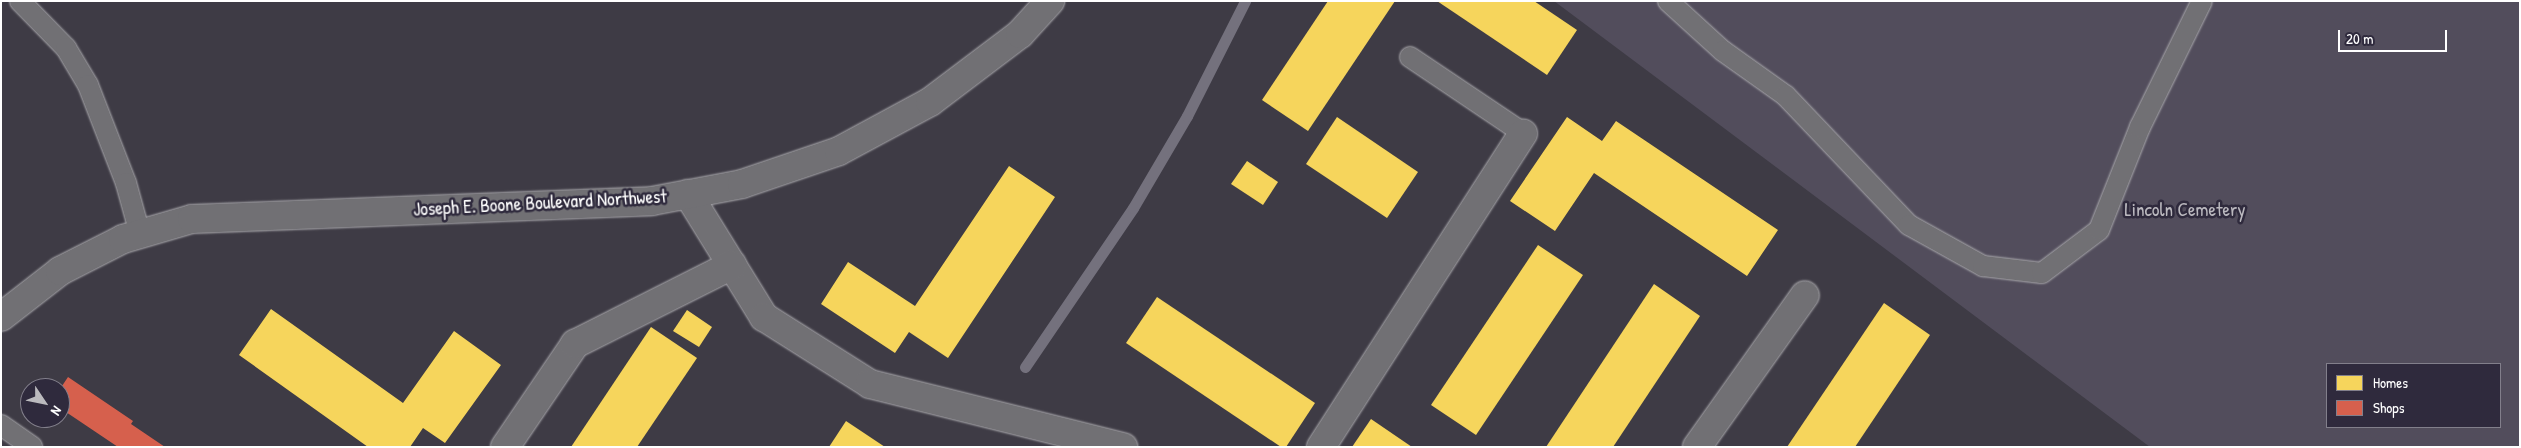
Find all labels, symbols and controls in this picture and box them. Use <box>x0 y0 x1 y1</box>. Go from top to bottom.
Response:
scale bar <box>2341 20 2450 52</box>
text: 20 m <box>2346 28 2373 49</box>
street label: Joseph E. Boone Boulevard Northwest <box>413 185 667 221</box>
park label: Lincoln Cemetery <box>2125 199 2245 221</box>
legend <box>2326 363 2501 428</box>
text: Homes <box>2373 372 2408 393</box>
north arrow <box>20 378 70 428</box>
text: Shops <box>2373 397 2404 418</box>
text: N <box>47 403 67 420</box>

